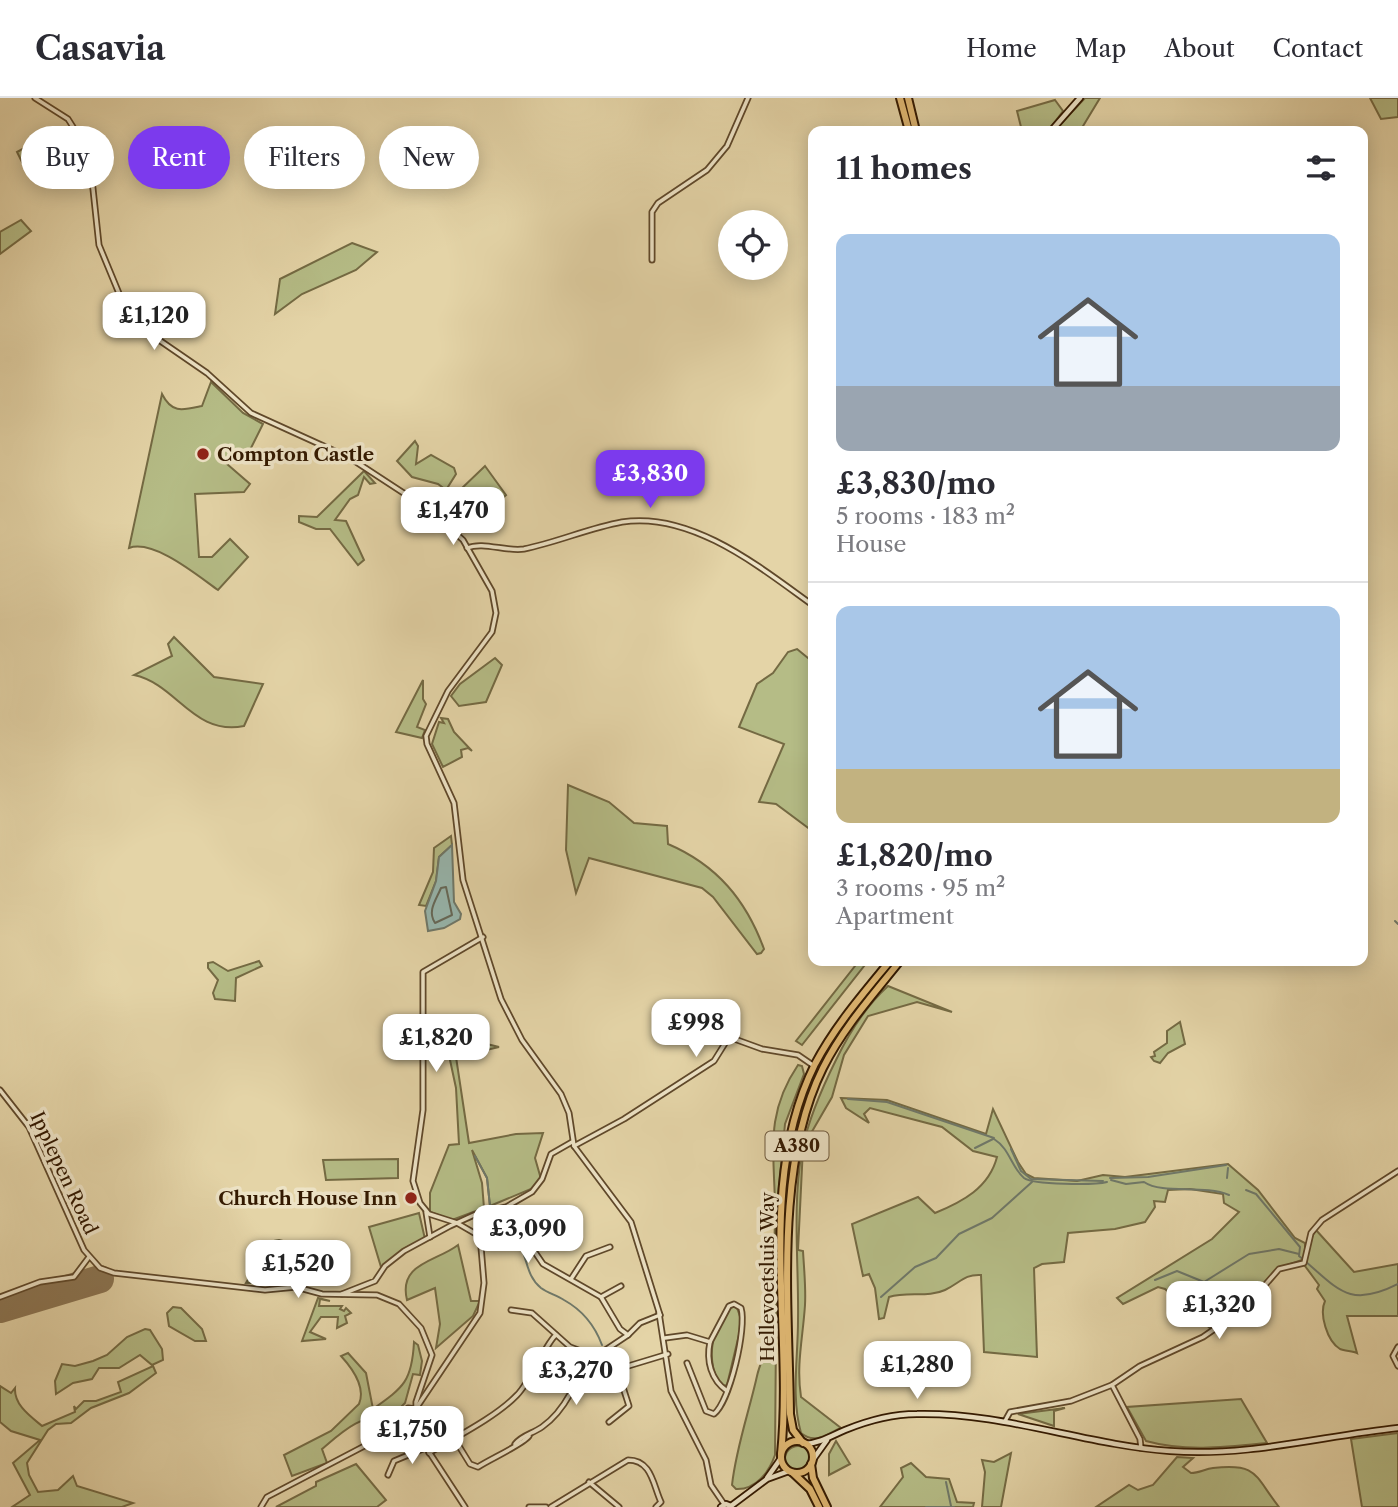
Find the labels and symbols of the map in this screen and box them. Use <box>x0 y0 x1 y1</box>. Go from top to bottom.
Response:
pin: £1,120 <box>97 292 211 352</box>
place label: Compton Castle <box>217 443 374 466</box>
marker: Compton Castle <box>195 446 211 462</box>
pin: £3,830 <box>593 450 707 510</box>
pin: £1,470 <box>396 488 510 547</box>
pin: £998 <box>655 1000 737 1059</box>
pin: £1,820 <box>379 1014 493 1074</box>
street label: Ipplepen Road <box>25 1108 103 1238</box>
road number: A380 <box>766 1132 828 1161</box>
place label: Church House Inn <box>218 1187 397 1210</box>
marker: Church House Inn <box>403 1190 419 1206</box>
street label: Hellevoetsluis Way <box>756 1192 779 1362</box>
pin: £3,090 <box>471 1206 585 1265</box>
pin: £1,520 <box>241 1240 355 1300</box>
pin: £1,320 <box>1162 1282 1276 1341</box>
pin: £1,280 <box>860 1342 974 1401</box>
pin: £3,270 <box>519 1348 633 1407</box>
pin: £1,750 <box>355 1406 469 1466</box>

